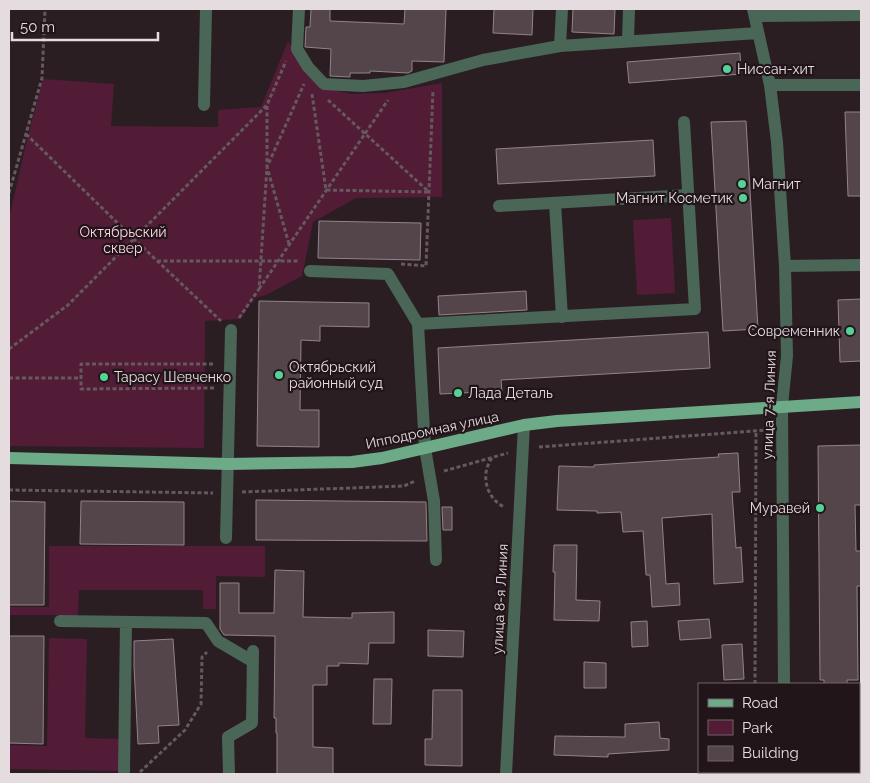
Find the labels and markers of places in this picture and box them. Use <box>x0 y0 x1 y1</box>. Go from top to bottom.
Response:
place label: Ниссан-хит <box>737 61 815 77</box>
marker: Ниссан-хит <box>721 63 733 75</box>
place label: Магнит <box>752 176 801 192</box>
marker: Магнит <box>736 178 748 190</box>
place label: Магнит Косметик <box>616 190 733 206</box>
marker: Магнит Косметик <box>737 192 749 204</box>
place label: Современник <box>748 323 840 339</box>
marker: Современник <box>844 325 856 337</box>
place label: Октябрьский районный суд <box>289 359 383 391</box>
place label: Тарасу Шевченко <box>114 369 231 385</box>
marker: Октябрьский районный суд <box>273 369 285 381</box>
marker: Тарасу Шевченко <box>98 371 110 383</box>
place label: Лада Деталь <box>468 385 553 401</box>
marker: Лада Деталь <box>452 387 464 399</box>
place label: Муравей <box>750 500 810 516</box>
marker: Муравей <box>814 502 826 514</box>

